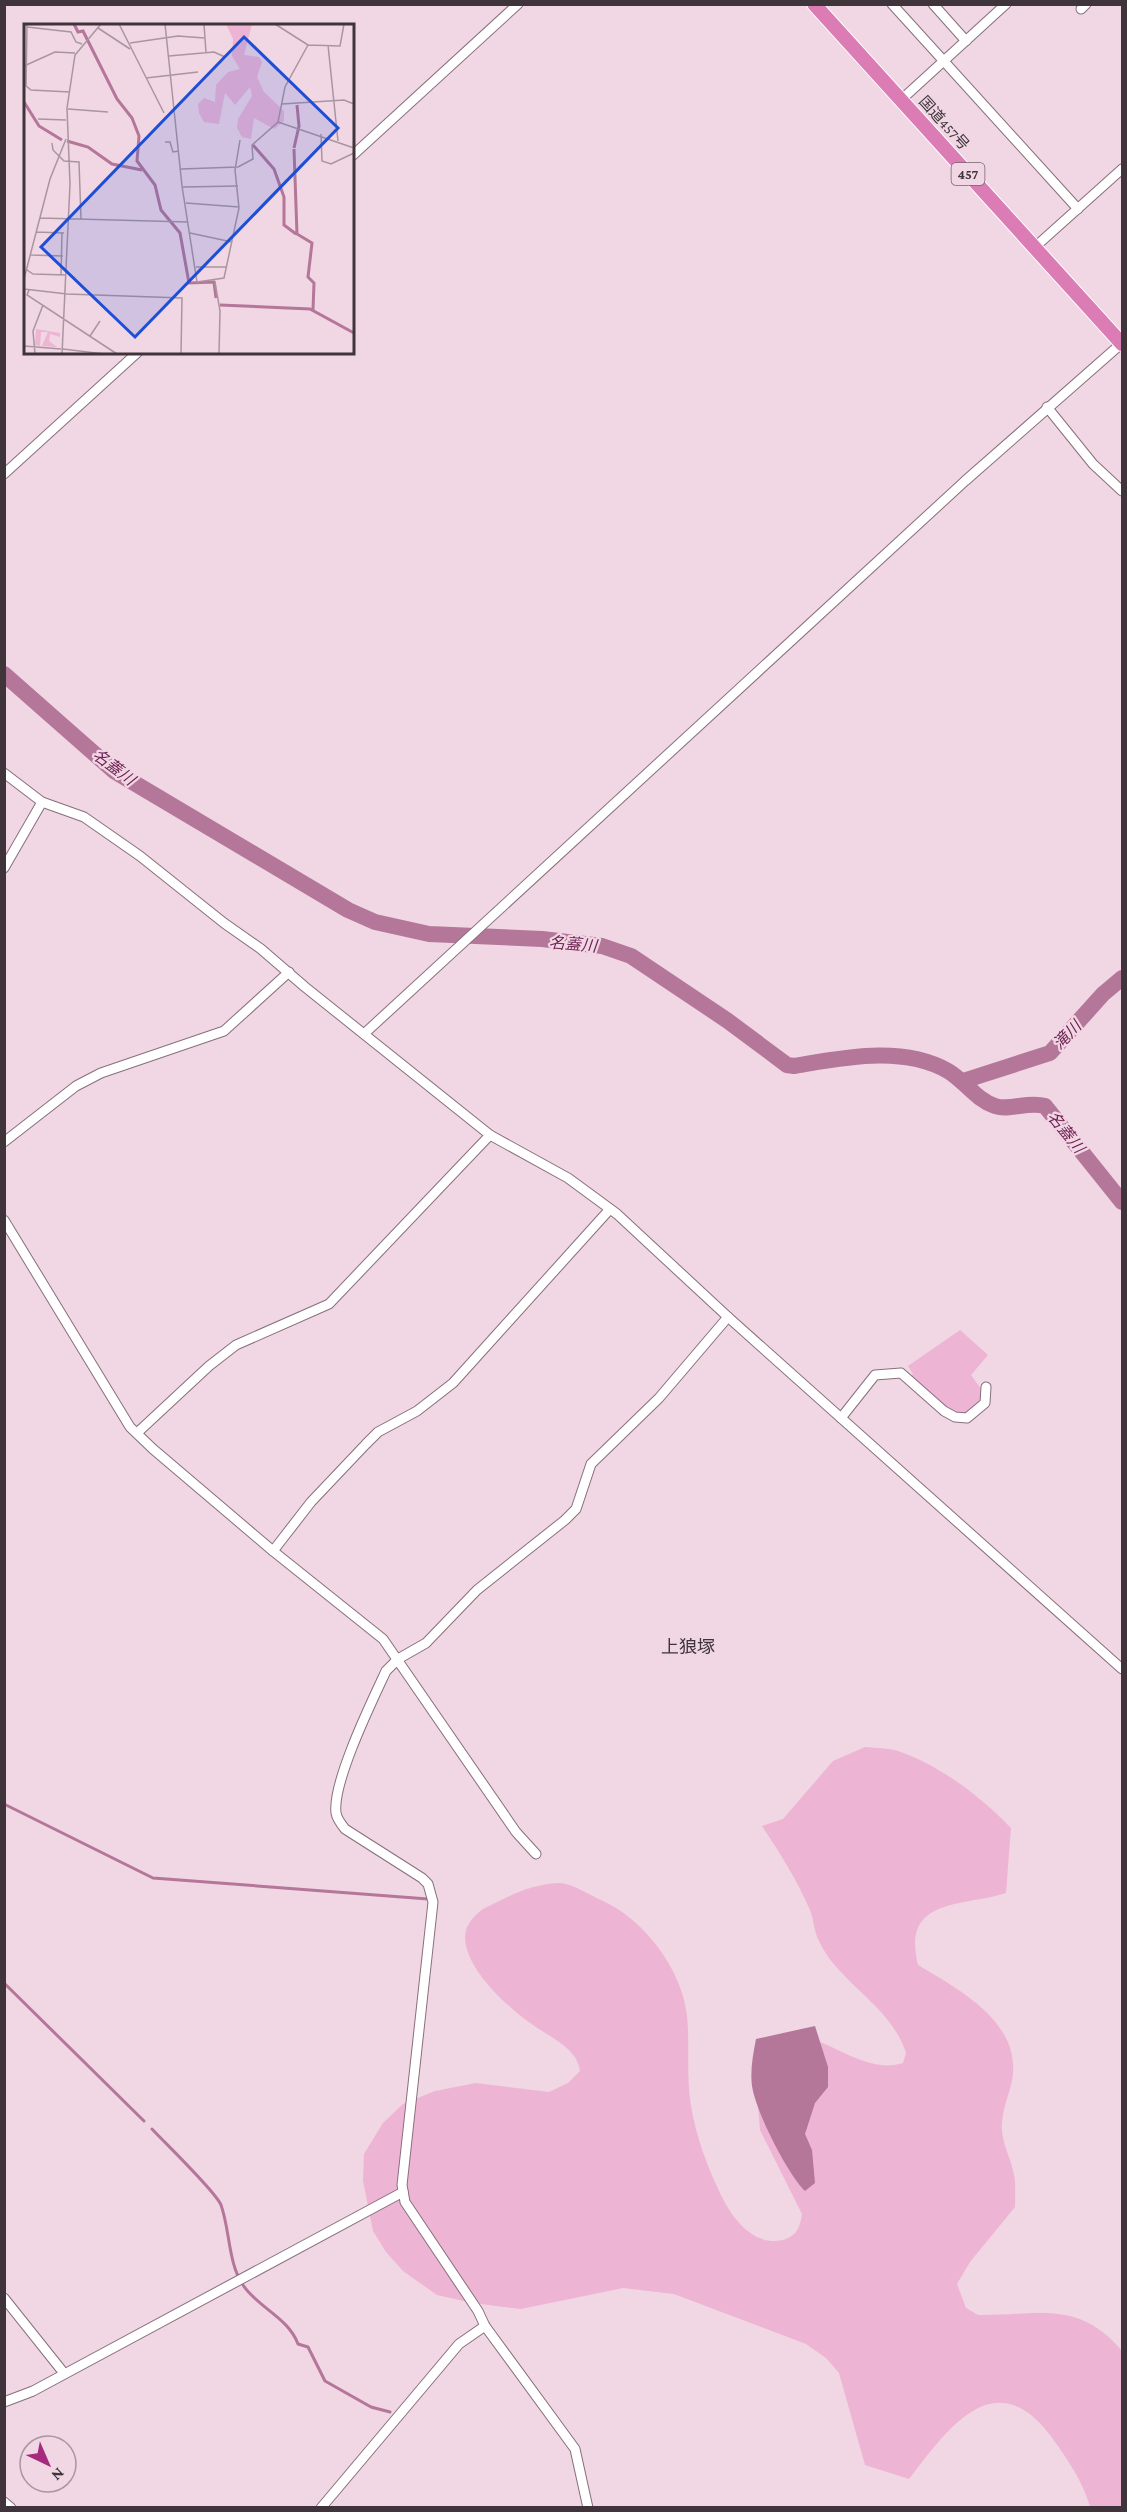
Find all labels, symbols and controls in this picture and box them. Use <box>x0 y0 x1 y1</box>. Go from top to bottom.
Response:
inset map <box>24 24 354 354</box>
street label: 国道457号 <box>916 93 972 153</box>
road number: 457 <box>952 163 984 185</box>
water label: 名蓋川 <box>90 746 140 789</box>
water label: 名蓋川 <box>548 933 600 955</box>
water label: 滝川 <box>1050 1016 1086 1052</box>
water label: 名蓋川 <box>1044 1108 1089 1158</box>
district label: 上狼塚 <box>661 1637 715 1657</box>
north arrow <box>18 2434 78 2494</box>
text: N <box>48 2465 68 2484</box>

